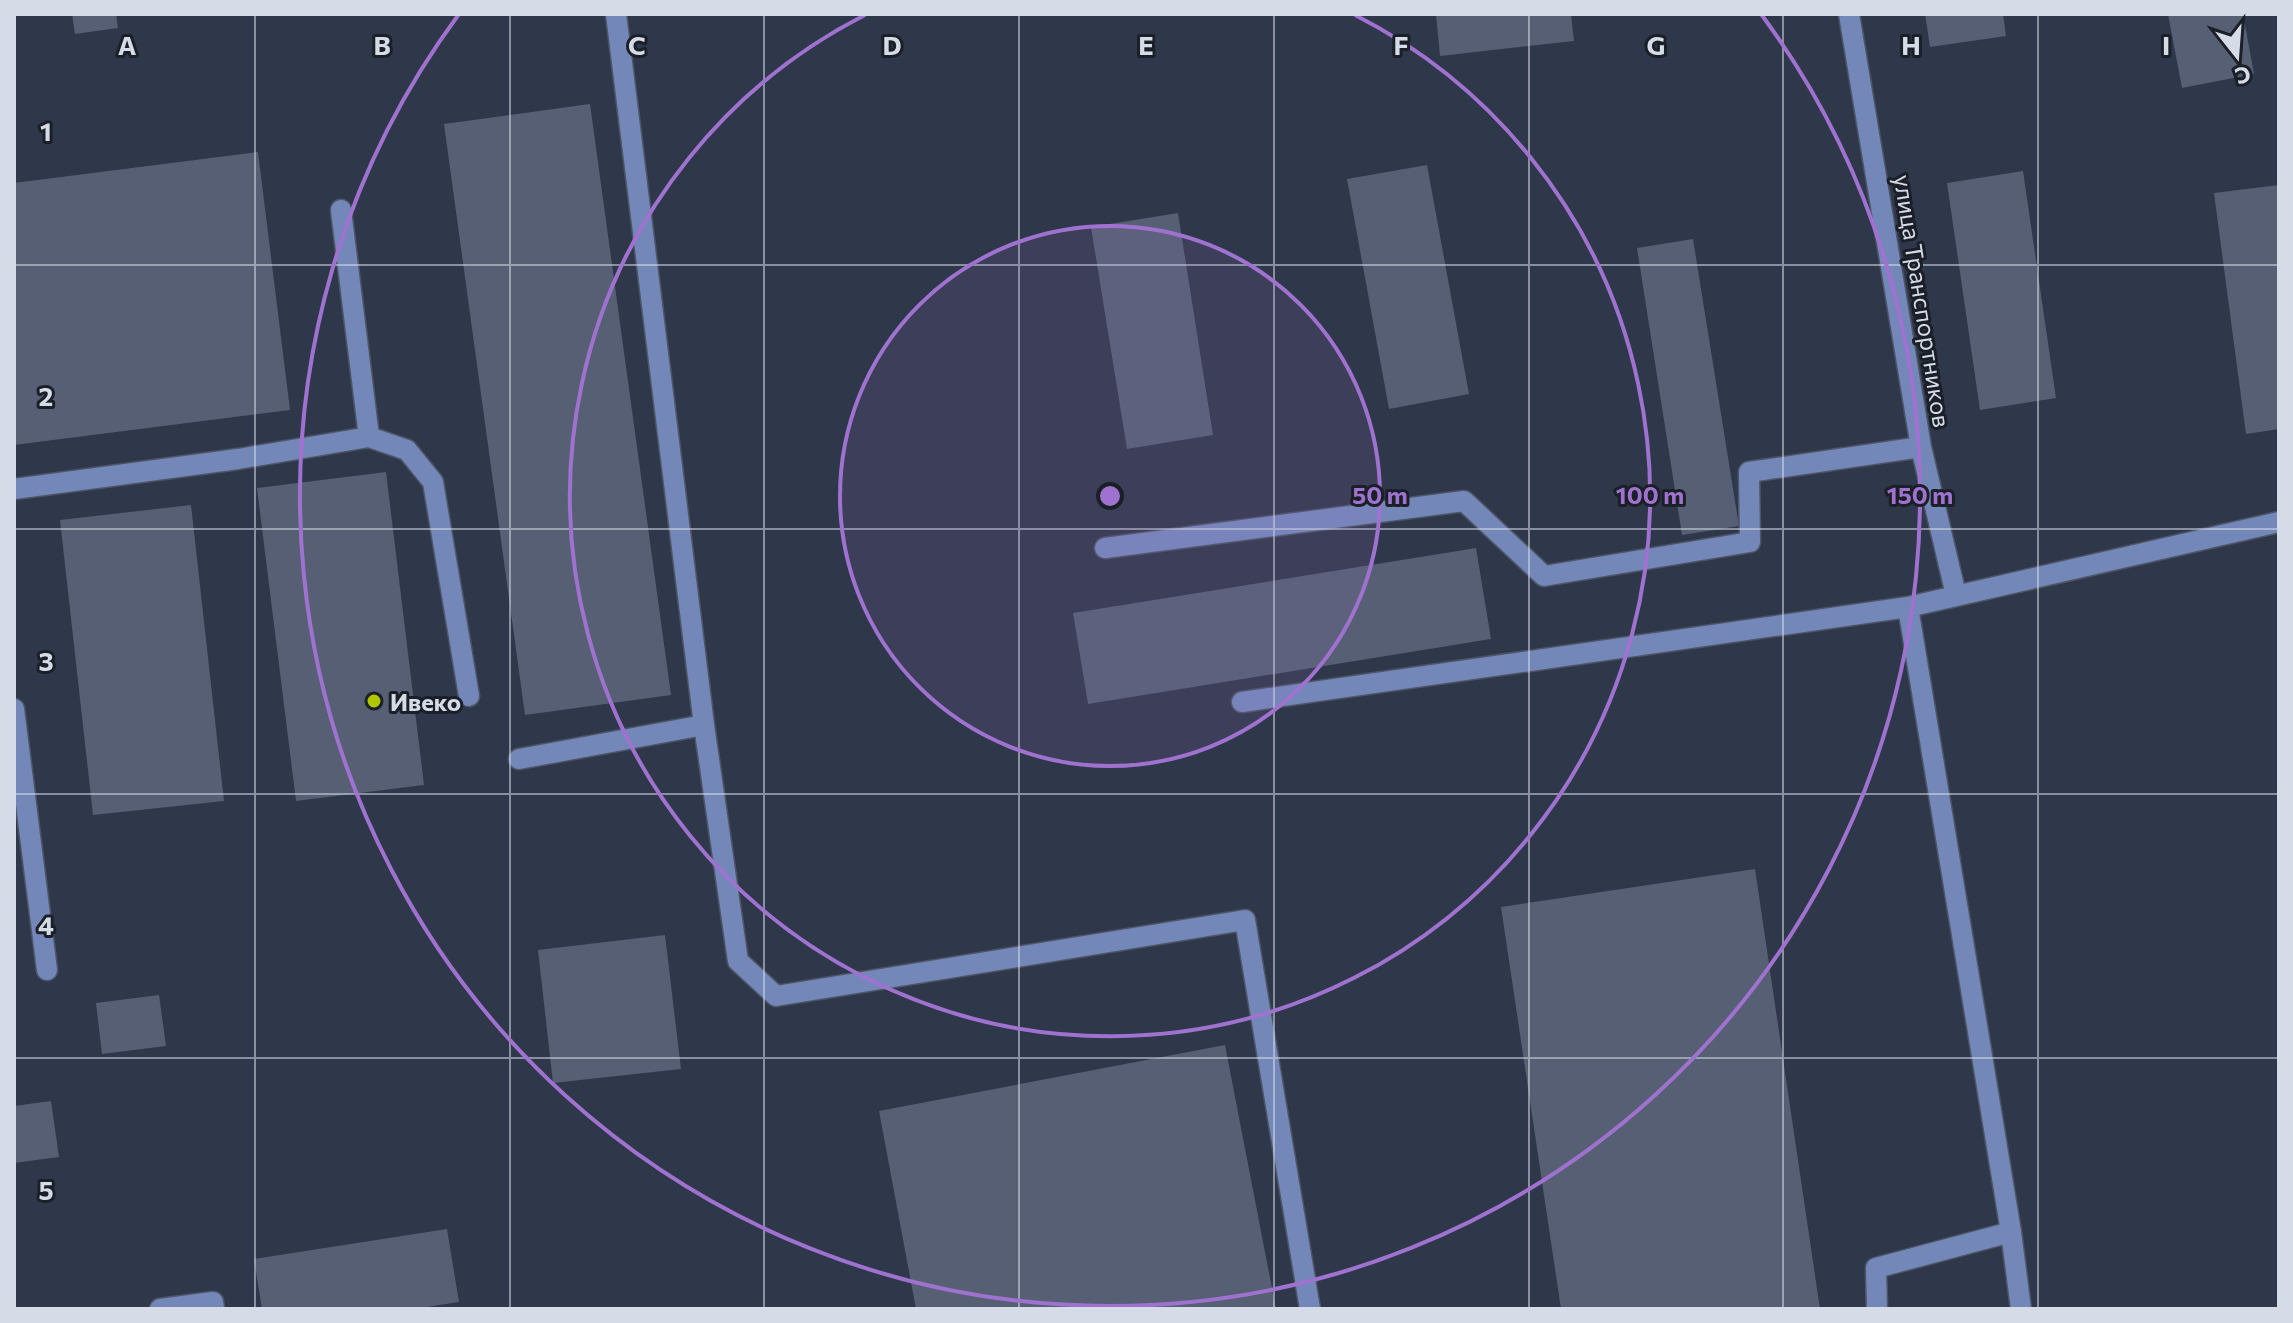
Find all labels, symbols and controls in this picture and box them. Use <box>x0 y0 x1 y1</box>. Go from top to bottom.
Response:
north arrow <box>2197 16 2277 96</box>
text: A <box>118 29 137 60</box>
text: B <box>373 29 391 60</box>
text: C <box>628 29 646 60</box>
text: D <box>882 29 902 60</box>
text: E <box>1138 29 1154 60</box>
text: F <box>1393 29 1409 60</box>
text: G <box>1647 29 1665 60</box>
text: H <box>1901 29 1921 60</box>
text: I <box>2162 29 2170 60</box>
text: С <box>2232 60 2254 91</box>
text: 1 <box>40 115 52 146</box>
street label: улица Транспортников <box>1889 173 1957 429</box>
text: 2 <box>39 380 53 411</box>
text: 50 m <box>1352 480 1408 509</box>
text: 100 m <box>1616 480 1684 509</box>
text: 150 m <box>1887 480 1953 509</box>
centre of rings <box>1096 482 1124 510</box>
text: 3 <box>38 645 54 676</box>
place label: Ивеко <box>390 687 461 716</box>
marker: Ивеко <box>365 692 383 710</box>
text: 4 <box>38 909 54 940</box>
text: 5 <box>38 1174 54 1205</box>

